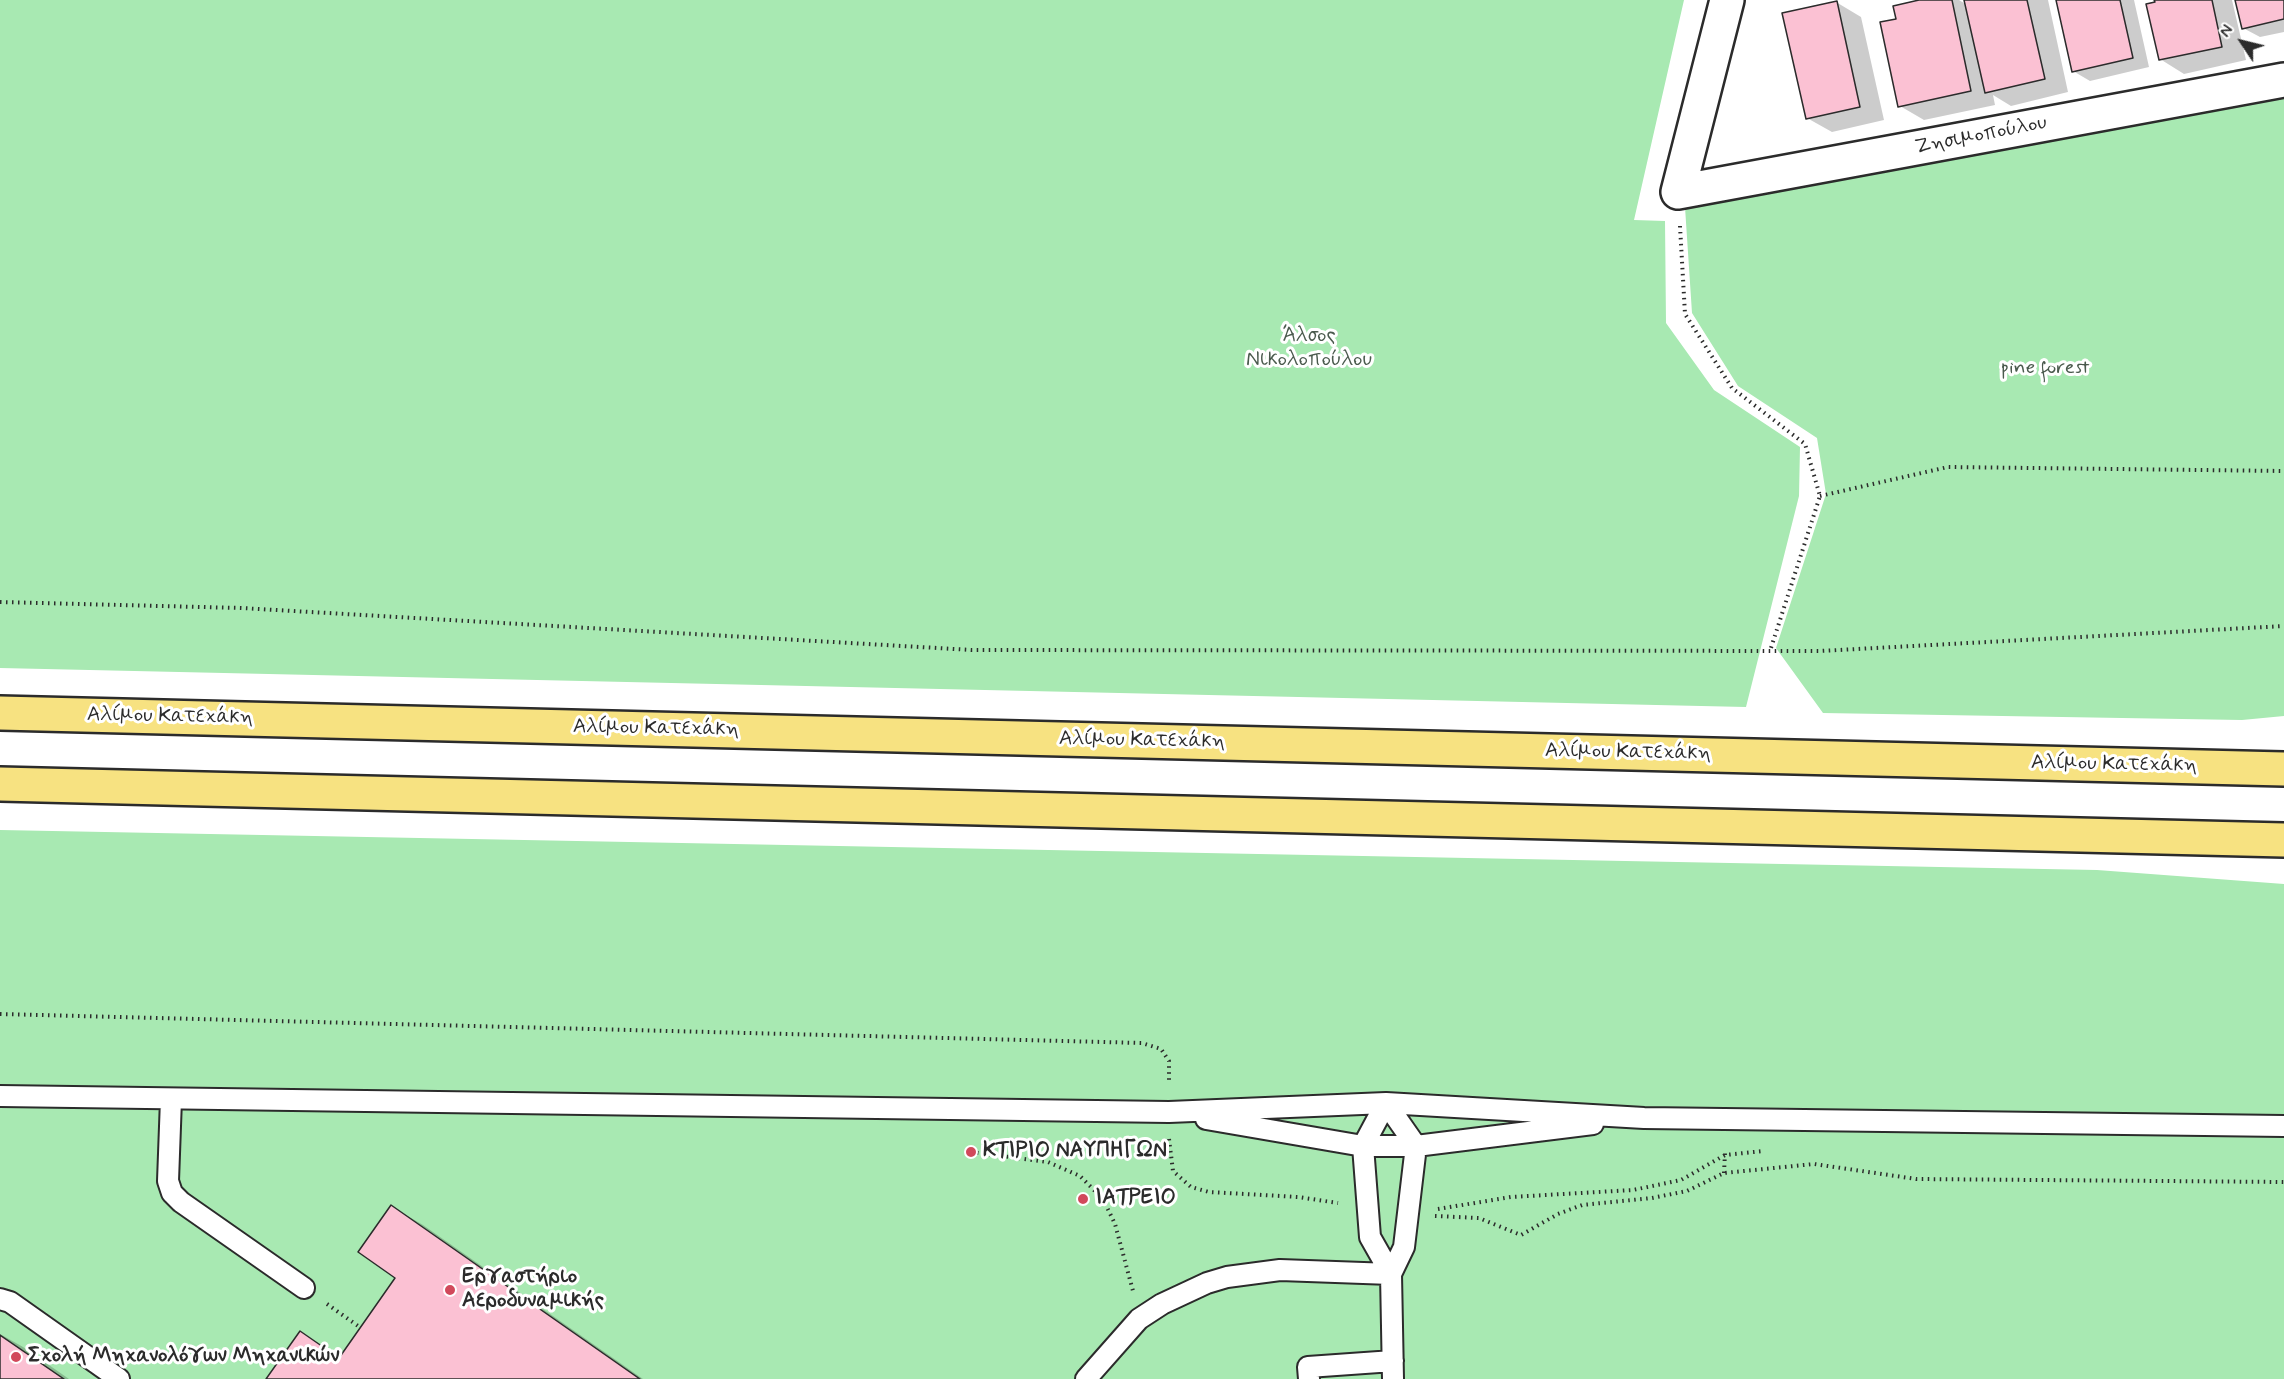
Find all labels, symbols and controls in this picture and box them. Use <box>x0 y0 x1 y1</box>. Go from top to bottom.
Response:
north arrow <box>2212 12 2272 72</box>
text: N <box>2215 21 2239 42</box>
street label: Ζησιμοπούλου <box>1913 111 2049 161</box>
park label: Άλσος Νικολοπούλου <box>1246 324 1372 374</box>
park label: pine forest <box>2001 356 2089 382</box>
street label: Αλίμου Κατεχάκη <box>87 703 253 731</box>
street label: Αλίμου Κατεχάκη <box>573 715 739 743</box>
street label: Αλίμου Κατεχάκη <box>1059 727 1225 755</box>
street label: Αλίμου Κατεχάκη <box>1545 739 1711 767</box>
street label: Αλίμου Κατεχάκη <box>2031 751 2197 779</box>
place label: ΚΤΙΡΙΟ ΝΑΥΠΗΓΩΝ <box>983 1139 1167 1165</box>
marker: ΚΤΙΡΙΟ ΝΑΥΠΗΓΩΝ <box>964 1145 978 1159</box>
place label: ΙΑΤΡΕΙΟ <box>1095 1186 1176 1212</box>
marker: ΙΑΤΡΕΙΟ <box>1076 1192 1090 1206</box>
place label: Εργαστήριο Αεροδυναμικής <box>462 1265 604 1315</box>
marker: Εργαστήριο Αεροδυναμικής <box>443 1283 457 1297</box>
place label: Σχολή Μηχανολόγων Μηχανικών <box>28 1344 339 1370</box>
marker: Σχολή Μηχανολόγων Μηχανικών <box>9 1350 23 1364</box>

